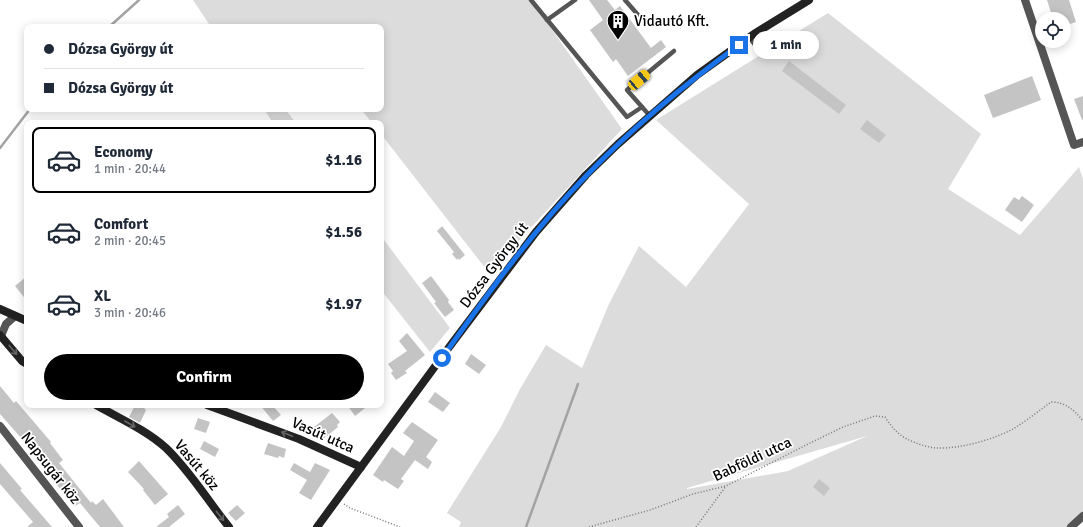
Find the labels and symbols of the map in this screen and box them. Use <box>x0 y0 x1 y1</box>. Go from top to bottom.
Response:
building icon: Vidautó Kft. <box>605 8 631 41</box>
place label: Vidautó Kft. <box>634 12 709 30</box>
callout: 1 min <box>753 31 819 59</box>
route end <box>730 36 748 54</box>
car <box>626 68 652 92</box>
street label: Dózsa György út <box>456 219 532 311</box>
one-way arrow <box>8 345 17 355</box>
route start <box>433 349 451 367</box>
street label: Vasút utca <box>289 413 357 457</box>
one-way arrow <box>124 421 136 429</box>
street label: Napsugár köz <box>17 428 85 508</box>
one-way arrow <box>281 430 293 438</box>
street label: Babföldi utca <box>710 433 794 485</box>
street label: Vasút köz <box>171 436 224 494</box>
one-way arrow <box>216 510 224 521</box>

